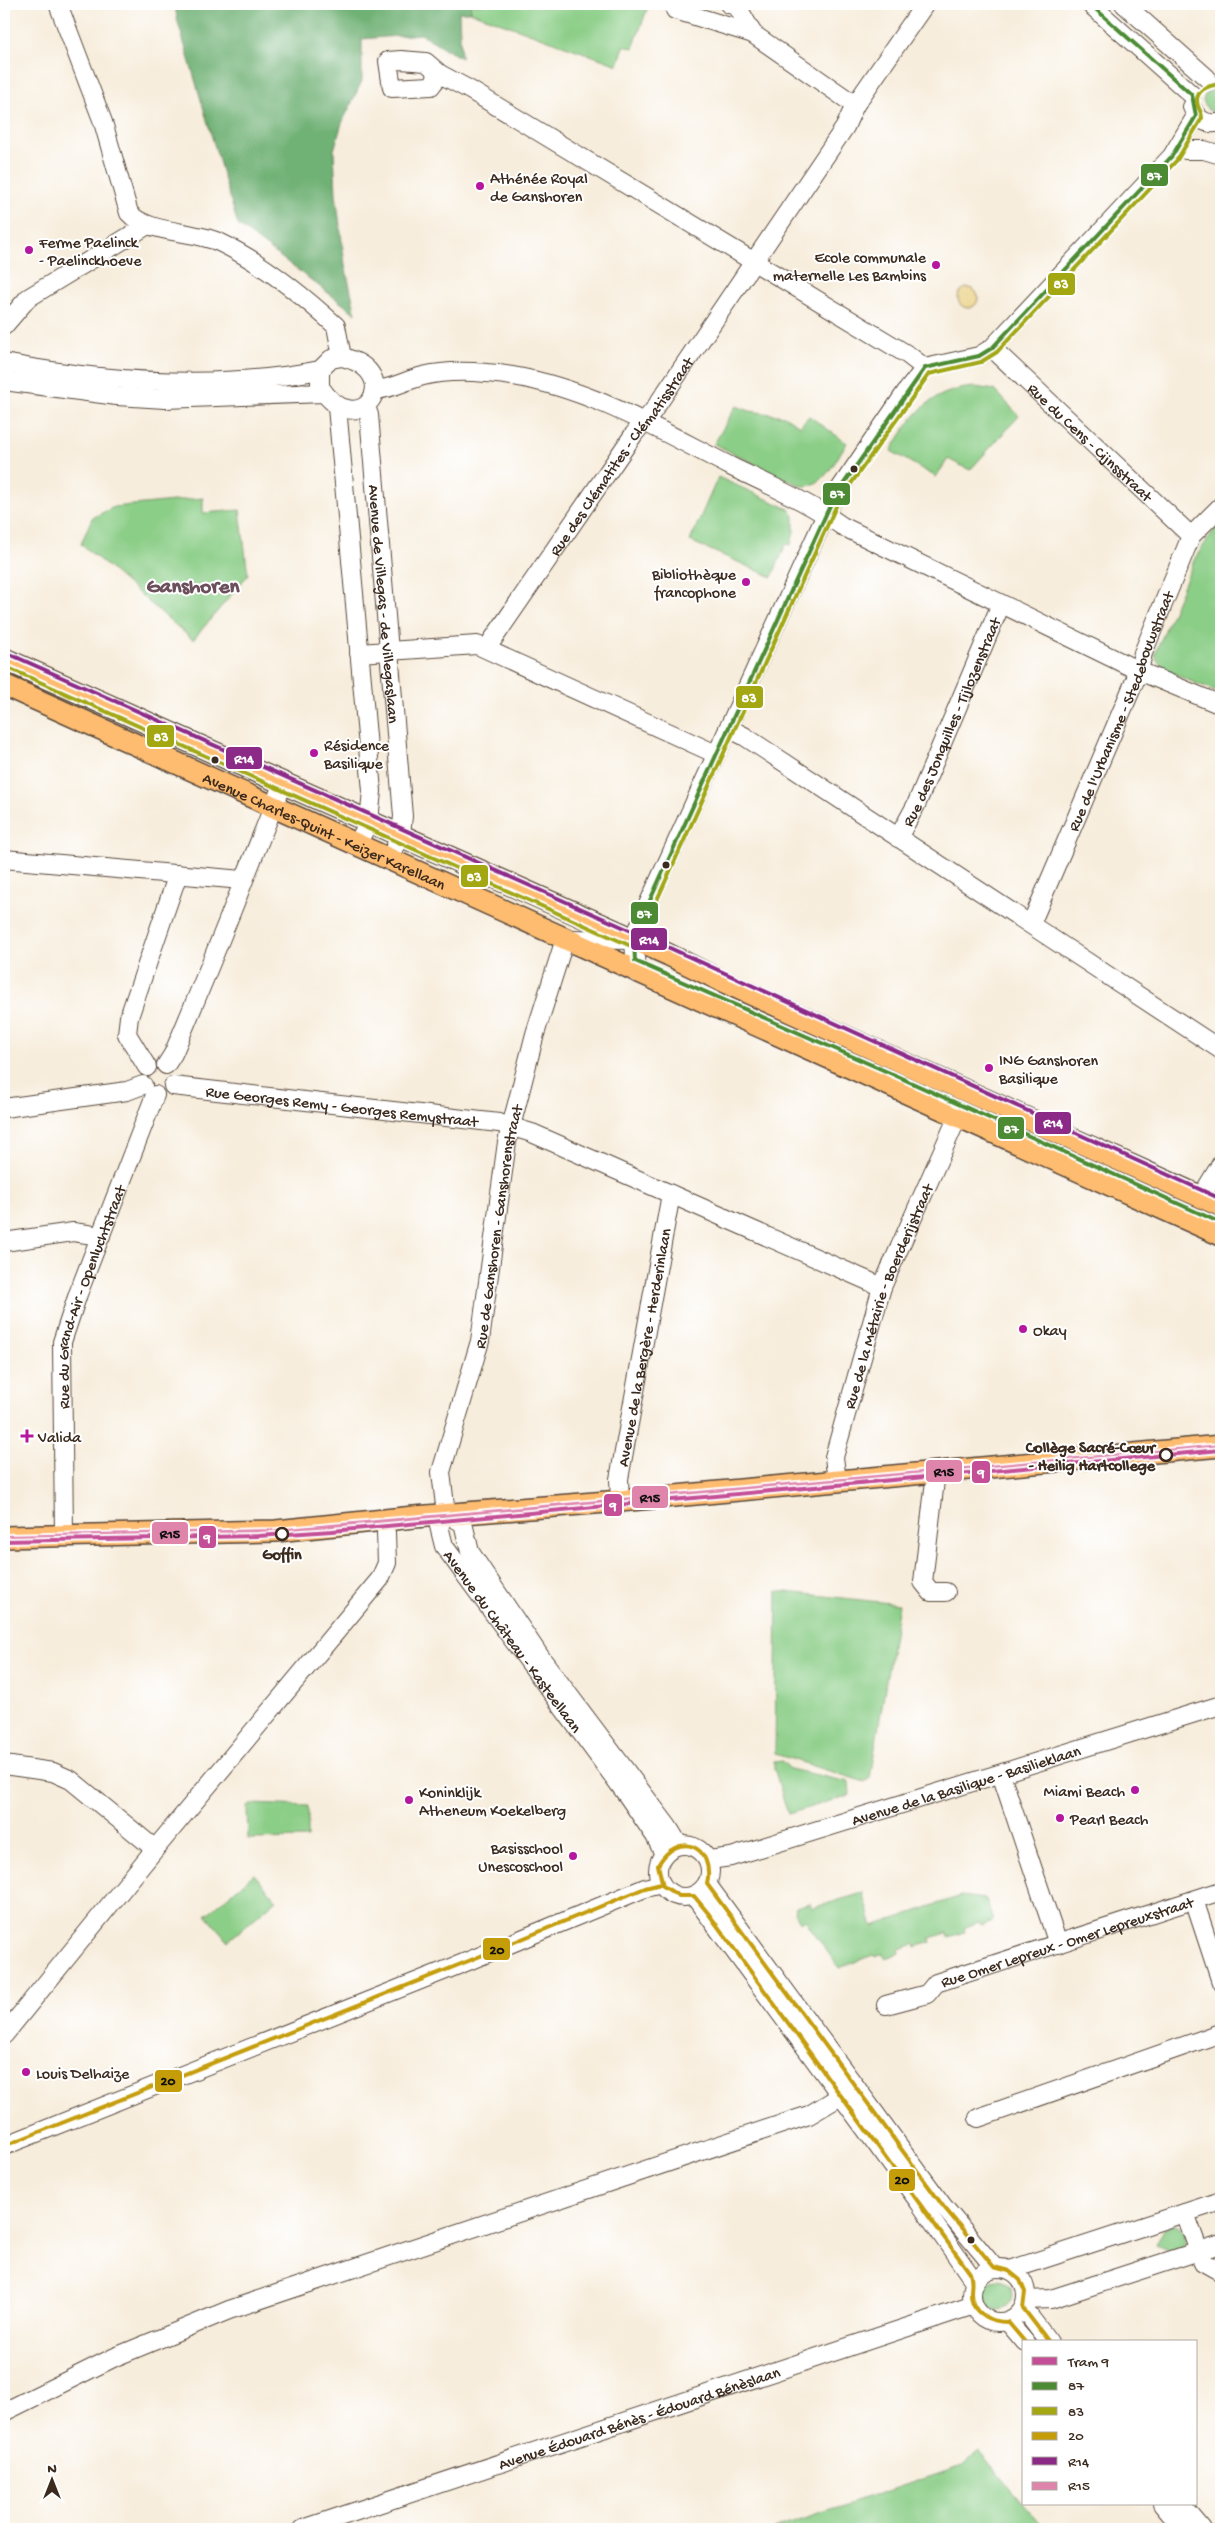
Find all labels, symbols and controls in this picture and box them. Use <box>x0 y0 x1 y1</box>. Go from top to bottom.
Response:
line badge: 87 <box>1140 163 1169 187</box>
text: 87 <box>1147 169 1162 186</box>
place label: Athénée Royal de Ganshoren <box>490 171 588 208</box>
marker: Athénée Royal de Ganshoren <box>474 180 486 192</box>
place label: Ferme Paelinck - Paelinckhoeve <box>38 235 142 272</box>
marker: Ferme Paelinck - Paelinckhoeve <box>23 244 35 256</box>
place label: Ecole communale maternelle Les Bambins <box>773 250 927 287</box>
marker: Ecole communale maternelle Les Bambins <box>930 259 942 271</box>
line badge: 83 <box>1047 272 1076 296</box>
text: 83 <box>1054 277 1068 294</box>
street label: Rue des Clématites - Clématisstraat <box>547 354 700 561</box>
street label: Rue du Cens - Cijnsstraat <box>1022 381 1156 508</box>
unlabelled marker <box>849 464 859 474</box>
line badge: 87 <box>822 482 851 506</box>
street label: Avenue de Villegas - de Villegaslaan <box>362 484 401 725</box>
text: 87 <box>830 487 845 504</box>
place label: Bibliothèque francophone <box>651 567 737 604</box>
district label: Ganshoren <box>146 576 241 601</box>
marker: Bibliothèque francophone <box>740 576 752 588</box>
street label: Rue de l'Urbanisme - Stedebouwstraat <box>1066 588 1181 835</box>
street label: Rue des Jonquilles - Tijlozenstraat <box>900 614 1008 831</box>
line badge: 83 <box>735 685 764 709</box>
text: 83 <box>742 691 756 708</box>
line badge: 83 <box>146 724 175 748</box>
text: 83 <box>154 730 168 747</box>
place label: Résidence Basilique <box>323 738 390 775</box>
line badge: R14 <box>225 746 263 770</box>
marker: Résidence Basilique <box>308 747 320 759</box>
text: R14 <box>233 752 254 769</box>
unlabelled marker <box>210 755 220 765</box>
street label: Avenue Charles-Quint - Keizer Karellaan <box>199 770 448 896</box>
unlabelled marker <box>661 860 671 870</box>
line badge: 83 <box>460 864 489 888</box>
text: 83 <box>467 870 481 887</box>
line badge: 87 <box>630 901 659 925</box>
text: 87 <box>637 907 652 924</box>
line badge: R14 <box>630 927 668 951</box>
text: R14 <box>638 933 659 950</box>
place label: ING Ganshoren Basilique <box>998 1053 1098 1090</box>
marker: ING Ganshoren Basilique <box>983 1062 995 1074</box>
street label: Rue Georges Remy - Georges Remystraat <box>205 1084 480 1134</box>
street label: Rue de Ganshoren - Ganshorenstraat <box>472 1102 530 1352</box>
line badge: R14 <box>1034 1111 1072 1135</box>
line badge: 87 <box>997 1116 1025 1140</box>
text: R14 <box>1042 1116 1063 1133</box>
text: 87 <box>1004 1122 1019 1139</box>
street label: Rue de la Métairie - Boerderijstraat <box>842 1181 940 1412</box>
street label: Rue du Grand-Air - Openluchtstraat <box>55 1182 133 1409</box>
street label: Avenue de la Bergère - Herderinlaan <box>615 1227 678 1469</box>
marker: Okay <box>1017 1323 1029 1335</box>
place label: Okay <box>1033 1323 1067 1342</box>
marker: Valida <box>20 1429 34 1443</box>
place label: Valida <box>37 1430 82 1449</box>
place label: Collège Sacré-Cœur - Heilig Hartcollege <box>1025 1440 1157 1477</box>
marker: Collège Sacré-Cœur - Heilig Hartcollege <box>1159 1448 1173 1462</box>
line badge: R15 <box>925 1459 963 1483</box>
line badge: 9 <box>971 1460 991 1484</box>
text: R15 <box>933 1465 955 1482</box>
text: 9 <box>976 1466 985 1483</box>
line badge: R15 <box>631 1485 669 1509</box>
text: R15 <box>639 1491 661 1508</box>
line badge: 9 <box>603 1493 623 1517</box>
text: 9 <box>608 1499 617 1516</box>
line badge: R15 <box>151 1521 189 1545</box>
line badge: 9 <box>198 1525 217 1549</box>
text: R15 <box>159 1527 181 1544</box>
marker: Goffin <box>275 1527 289 1541</box>
text: 9 <box>202 1531 211 1548</box>
place label: Goffin <box>262 1546 302 1566</box>
street label: Avenue du Château - Kasteellaan <box>437 1548 584 1738</box>
street label: Avenue de la Basilique - Basilieklaan <box>850 1743 1084 1832</box>
place label: Miami Beach <box>1044 1784 1125 1803</box>
marker: Miami Beach <box>1129 1784 1141 1796</box>
place label: Koninklijk Atheneum Koekelberg <box>419 1785 566 1822</box>
marker: Koninklijk Atheneum Koekelberg <box>403 1794 415 1806</box>
marker: Pearl Beach <box>1054 1812 1066 1824</box>
place label: Pearl Beach <box>1069 1812 1149 1831</box>
place label: Basisschool Unescoschool <box>478 1841 563 1878</box>
marker: Basisschool Unescoschool <box>567 1850 579 1862</box>
street label: Rue Omer Lepreux - Omer Lepreuxstraat <box>939 1894 1198 1994</box>
line badge: 20 <box>482 1937 511 1961</box>
text: 20 <box>490 1943 504 1960</box>
marker: Louis Delhaize <box>20 2066 32 2078</box>
place label: Louis Delhaize <box>36 2066 130 2085</box>
line badge: 20 <box>154 2069 183 2093</box>
text: 20 <box>161 2074 175 2091</box>
line badge: 20 <box>888 2168 916 2192</box>
text: 20 <box>895 2173 909 2190</box>
unlabelled marker <box>966 2235 976 2245</box>
legend <box>1022 2340 1198 2506</box>
text: Tram 9 <box>1067 2354 1110 2372</box>
street label: Avenue Édouard Bénès - Édouard Bénèslaan <box>497 2364 784 2476</box>
text: 87 <box>1068 2378 1085 2396</box>
text: 83 <box>1068 2404 1084 2422</box>
text: 20 <box>1068 2428 1084 2446</box>
text: R14 <box>1068 2454 1089 2472</box>
north arrow <box>28 2456 78 2506</box>
text: N <box>47 2461 57 2478</box>
text: R15 <box>1068 2478 1090 2496</box>

